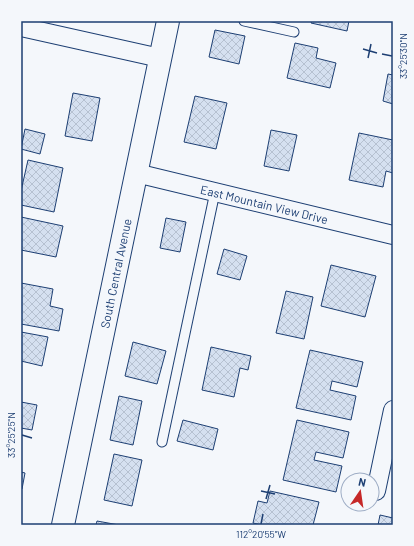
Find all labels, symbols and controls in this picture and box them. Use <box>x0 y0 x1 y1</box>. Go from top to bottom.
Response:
text: 33°25'30"N <box>397 33 409 79</box>
street label: East Mountain View Drive <box>199 182 329 226</box>
street label: South Central Avenue <box>97 217 134 329</box>
text: 33°25'25"N <box>5 412 17 458</box>
north arrow <box>340 472 380 512</box>
text: N <box>357 475 367 489</box>
text: 112°20'55"W <box>236 528 286 540</box>

